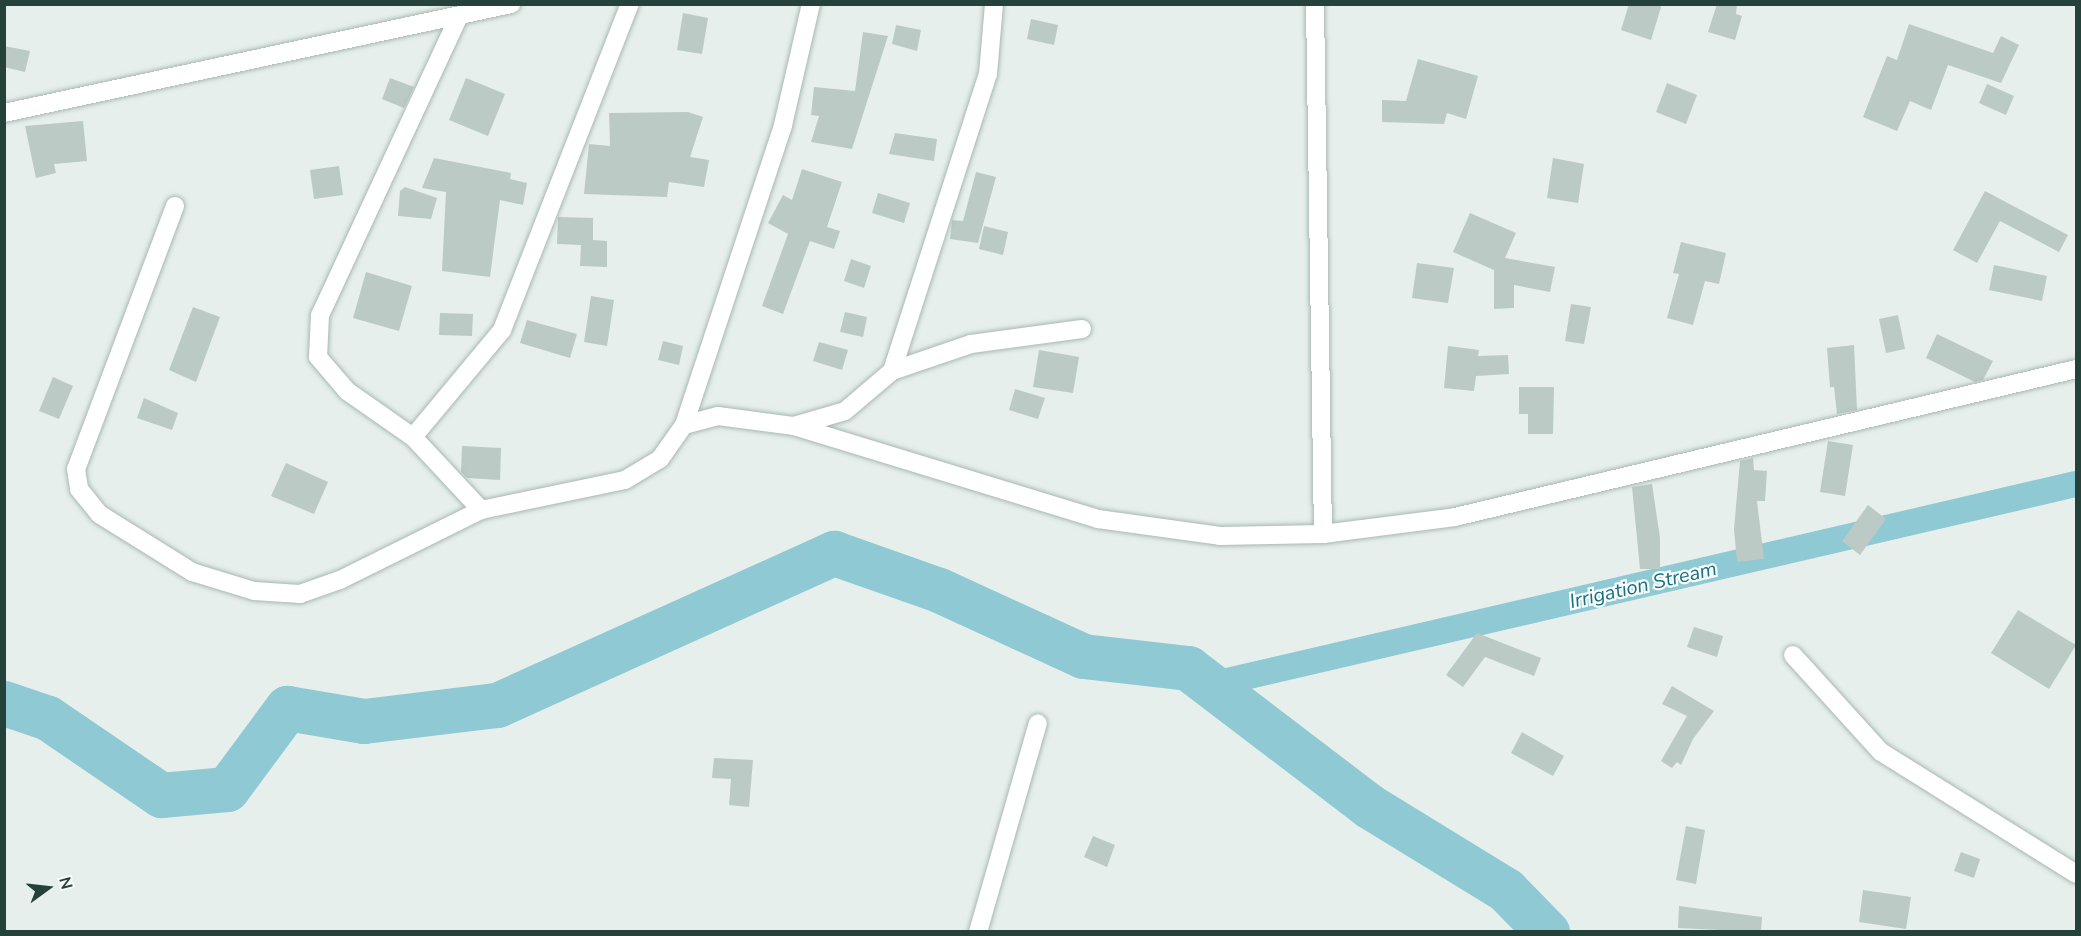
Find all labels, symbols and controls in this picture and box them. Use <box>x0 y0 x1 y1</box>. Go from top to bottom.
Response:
water label: Irrigation Stream <box>1567 556 1719 614</box>
north arrow <box>18 858 78 918</box>
text: N <box>53 875 78 892</box>

